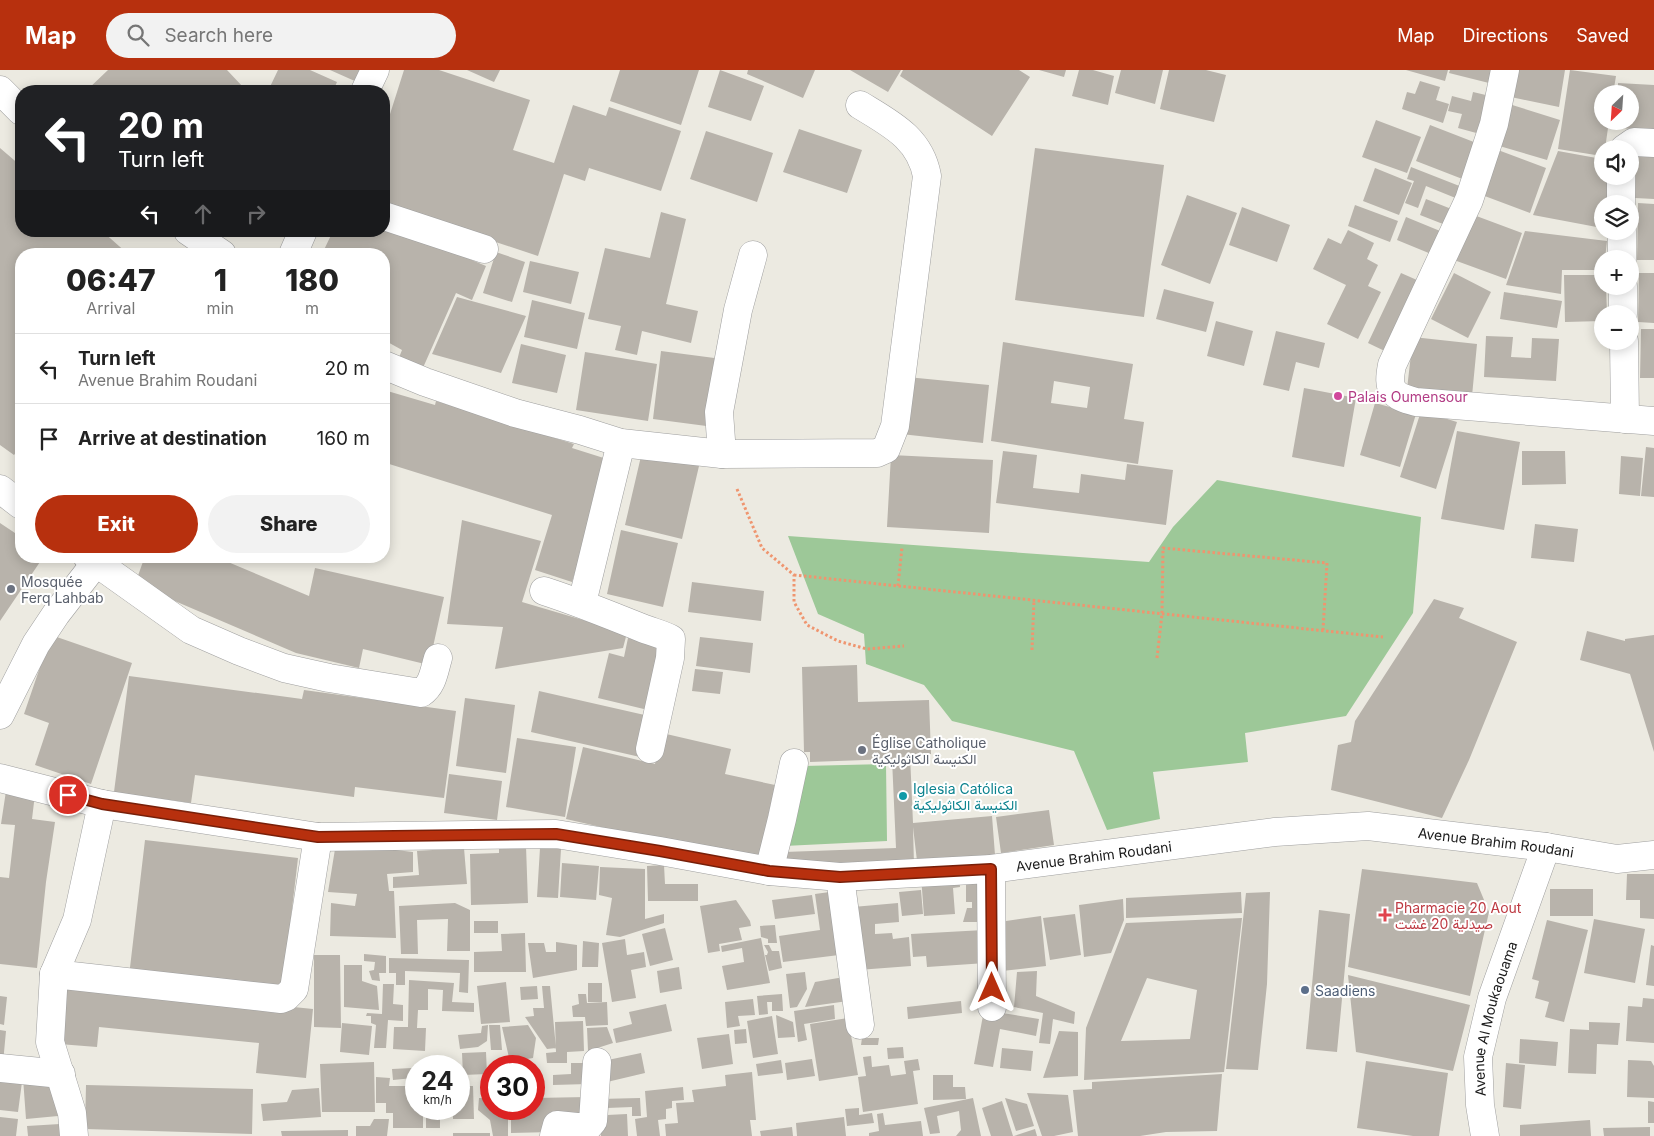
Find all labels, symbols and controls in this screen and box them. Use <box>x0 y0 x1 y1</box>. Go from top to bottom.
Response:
search box <box>106 13 456 58</box>
text: Map <box>25 21 76 50</box>
icon: search <box>124 21 152 49</box>
text: Search here <box>164 24 273 47</box>
text: Map <box>1397 25 1435 46</box>
text: Directions <box>1463 25 1548 46</box>
text: Saved <box>1576 25 1629 46</box>
north arrow <box>1594 85 1639 130</box>
map controls <box>1594 85 1639 350</box>
text: 20 m <box>118 104 204 146</box>
icon: left <box>35 105 100 170</box>
button: sound <box>1594 140 1639 185</box>
text: Turn left <box>118 146 204 172</box>
button: layers <box>1594 195 1639 240</box>
icon: left <box>136 200 164 228</box>
icon: ahead <box>189 200 217 228</box>
icon: right <box>242 200 270 228</box>
button: + <box>1594 250 1639 295</box>
text: 06:47 <box>66 262 156 298</box>
text: 1 <box>214 262 227 298</box>
text: 180 <box>285 262 339 298</box>
text: Arrival <box>86 298 135 318</box>
text: min <box>207 298 234 318</box>
text: m <box>305 298 319 318</box>
button: − <box>1594 305 1639 350</box>
text: Turn left <box>78 347 156 370</box>
icon: left <box>35 355 63 383</box>
text: 20 m <box>324 357 370 380</box>
text: Avenue Brahim Roudani <box>78 370 257 390</box>
place label: Palais Oumensour <box>1348 388 1468 405</box>
marker: Palais Oumensour <box>1332 390 1344 402</box>
icon: arrive <box>35 425 63 453</box>
text: Arrive at destination <box>78 427 267 450</box>
text: 160 m <box>317 427 370 450</box>
button: Exit <box>35 495 198 553</box>
button: Share <box>208 495 370 553</box>
place label: Mosquée Ferq Lahbab <box>21 573 104 606</box>
marker: Mosquée Ferq Lahbab <box>5 583 17 595</box>
place label: Église Catholique الكنيسة الكاثوليكية <box>872 734 986 768</box>
marker: Église Catholique الكنيسة الكاثوليكية <box>856 744 868 756</box>
pin <box>47 774 89 816</box>
place label: Iglesia Católica الكنيسة الكاثوليكية <box>913 780 1017 814</box>
icon: arrive <box>54 781 82 809</box>
marker: Iglesia Católica الكنيسة الكاثوليكية <box>897 790 909 802</box>
street label: Avenue Brahim Roudani <box>1417 823 1575 860</box>
street label: Avenue Brahim Roudani <box>1015 837 1173 874</box>
place label: Pharmacie 20 Aout صيدلية 20 غشت <box>1395 899 1522 932</box>
marker: Pharmacie 20 Aout صيدلية 20 غشت <box>1379 909 1391 921</box>
street label: Avenue Al Moukaouama <box>1469 939 1520 1097</box>
position arrow <box>965 961 1017 1013</box>
place label: Saadiens <box>1315 982 1376 999</box>
marker: Saadiens <box>1299 984 1311 996</box>
speed limit sign: 30 <box>480 1055 545 1120</box>
text: 24 <box>421 1066 454 1096</box>
text: km/h <box>423 1092 452 1107</box>

